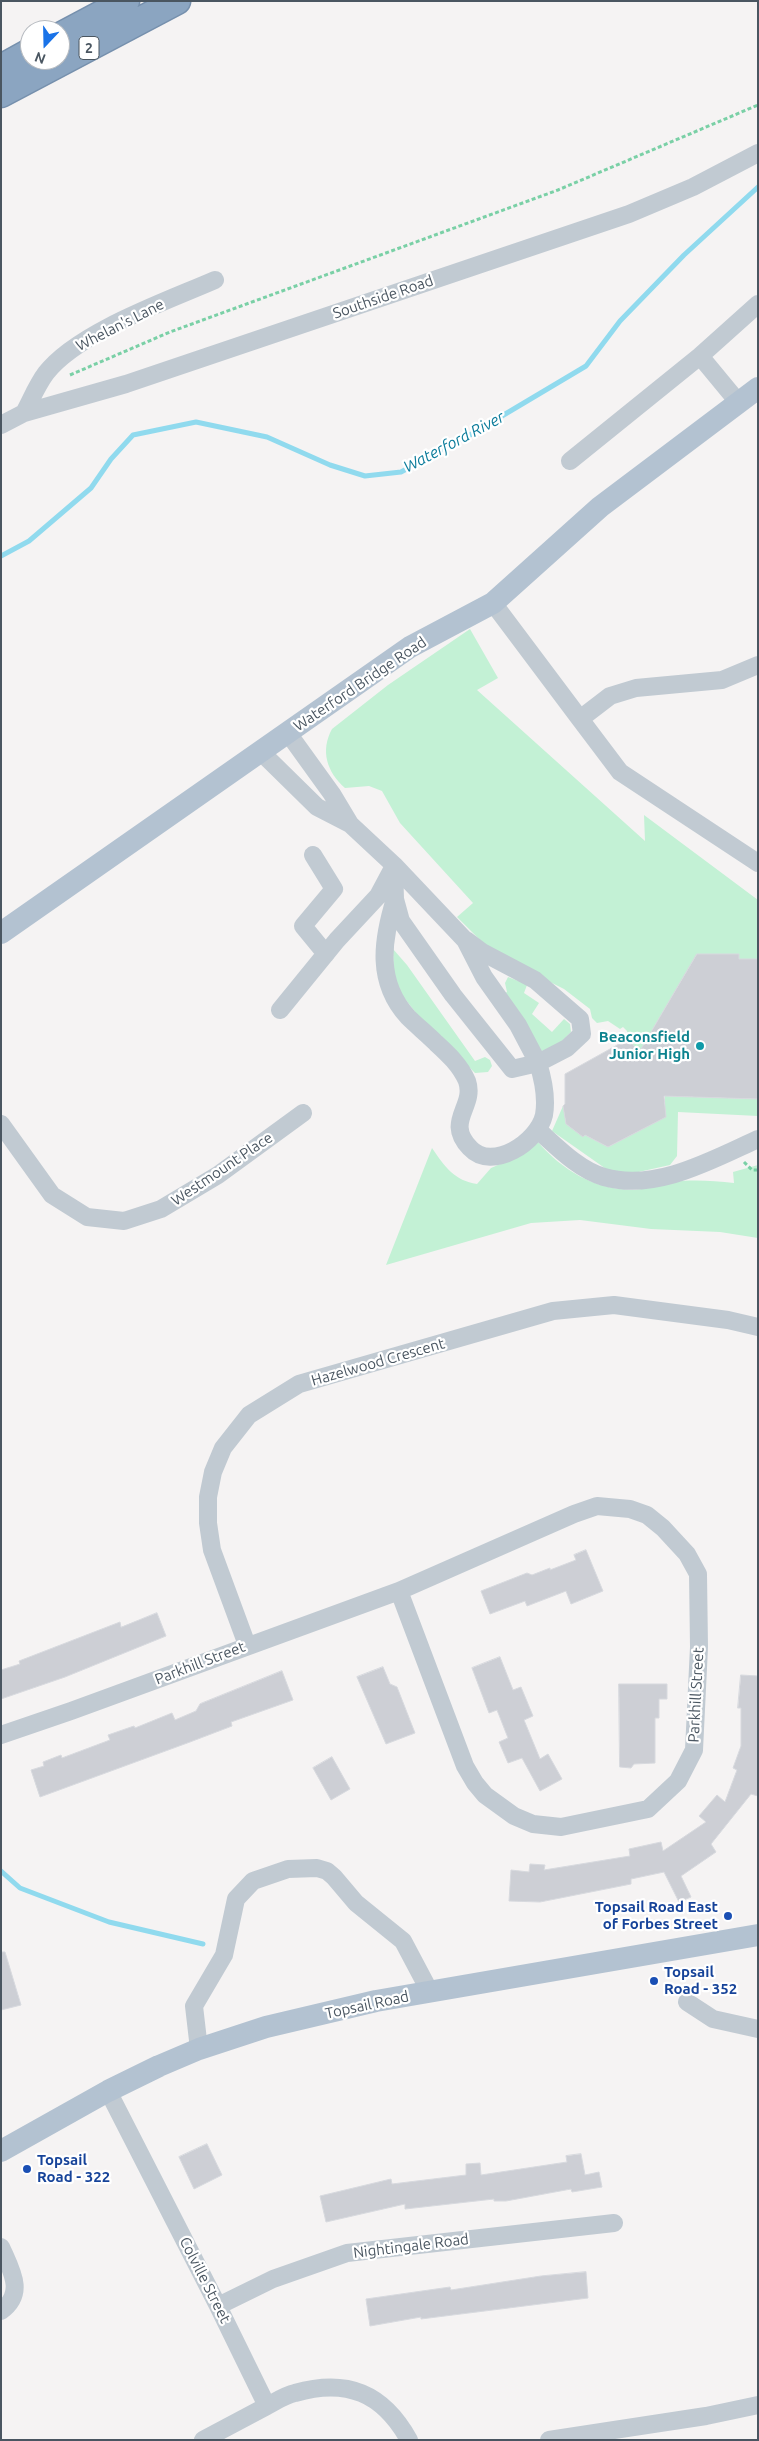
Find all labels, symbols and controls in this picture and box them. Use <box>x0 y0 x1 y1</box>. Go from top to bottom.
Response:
north arrow <box>20 20 70 70</box>
road number: 2 <box>79 36 99 59</box>
text: N <box>32 49 48 67</box>
street label: Southside Road <box>330 271 436 323</box>
street label: Whelan's Lane <box>73 295 167 355</box>
water label: Waterford River <box>400 407 508 477</box>
street label: Waterford Bridge Road <box>290 633 430 735</box>
place label: Beaconsfield Junior High <box>599 1028 690 1063</box>
marker: Beaconsfield Junior High <box>694 1040 706 1052</box>
street label: Westmount Place <box>168 1128 276 1210</box>
street label: Hazelwood Crescent <box>309 1334 447 1390</box>
street label: Parkhill Street <box>152 1638 248 1688</box>
street label: Parkhill Street <box>685 1647 707 1743</box>
place label: Topsail Road East of Forbes Street <box>595 1898 718 1933</box>
marker: Topsail Road East of Forbes Street <box>722 1910 734 1922</box>
place label: Topsail Road - 352 <box>664 1963 737 1998</box>
marker: Topsail Road - 352 <box>648 1975 660 1987</box>
street label: Topsail Road <box>324 1987 410 2023</box>
place label: Topsail Road - 322 <box>37 2151 110 2186</box>
marker: Topsail Road - 322 <box>21 2163 33 2175</box>
street label: Nightingale Road <box>352 2230 470 2262</box>
street label: Colville Street <box>176 2234 234 2326</box>

